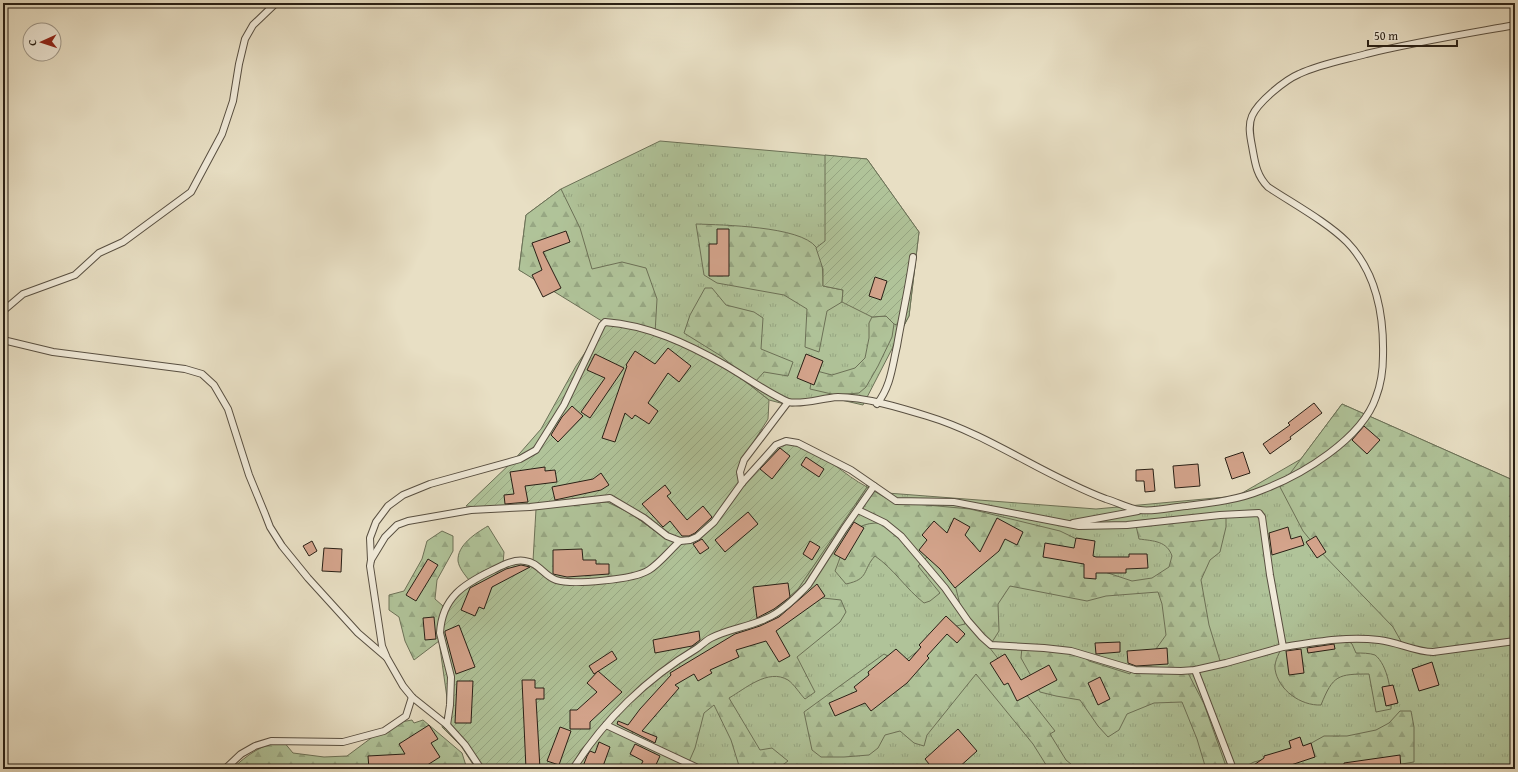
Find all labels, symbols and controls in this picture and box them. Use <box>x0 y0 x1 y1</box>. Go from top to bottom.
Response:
north arrow <box>22 22 62 62</box>
scale bar <box>1368 22 1457 48</box>
text: 50 m <box>1374 27 1398 44</box>
text: С <box>24 39 40 46</box>

